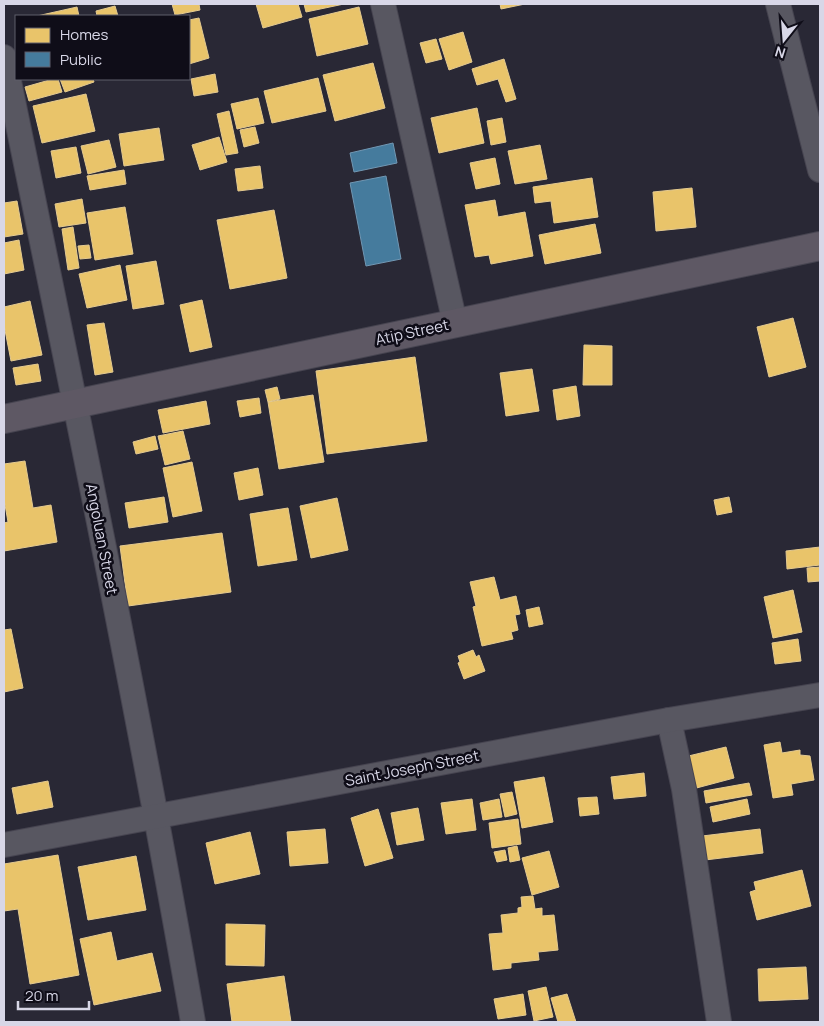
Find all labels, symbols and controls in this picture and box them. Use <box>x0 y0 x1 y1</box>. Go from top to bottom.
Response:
legend <box>15 15 190 80</box>
north arrow <box>759 15 809 65</box>
text: Homes <box>60 24 109 45</box>
text: N <box>772 42 788 63</box>
text: Public <box>60 49 102 70</box>
street label: Atip Street <box>373 314 451 350</box>
street label: Angoluan Street <box>81 482 123 596</box>
street label: Saint Joseph Street <box>343 745 481 791</box>
scale bar <box>18 978 89 1010</box>
text: 20 m <box>25 985 58 1006</box>

